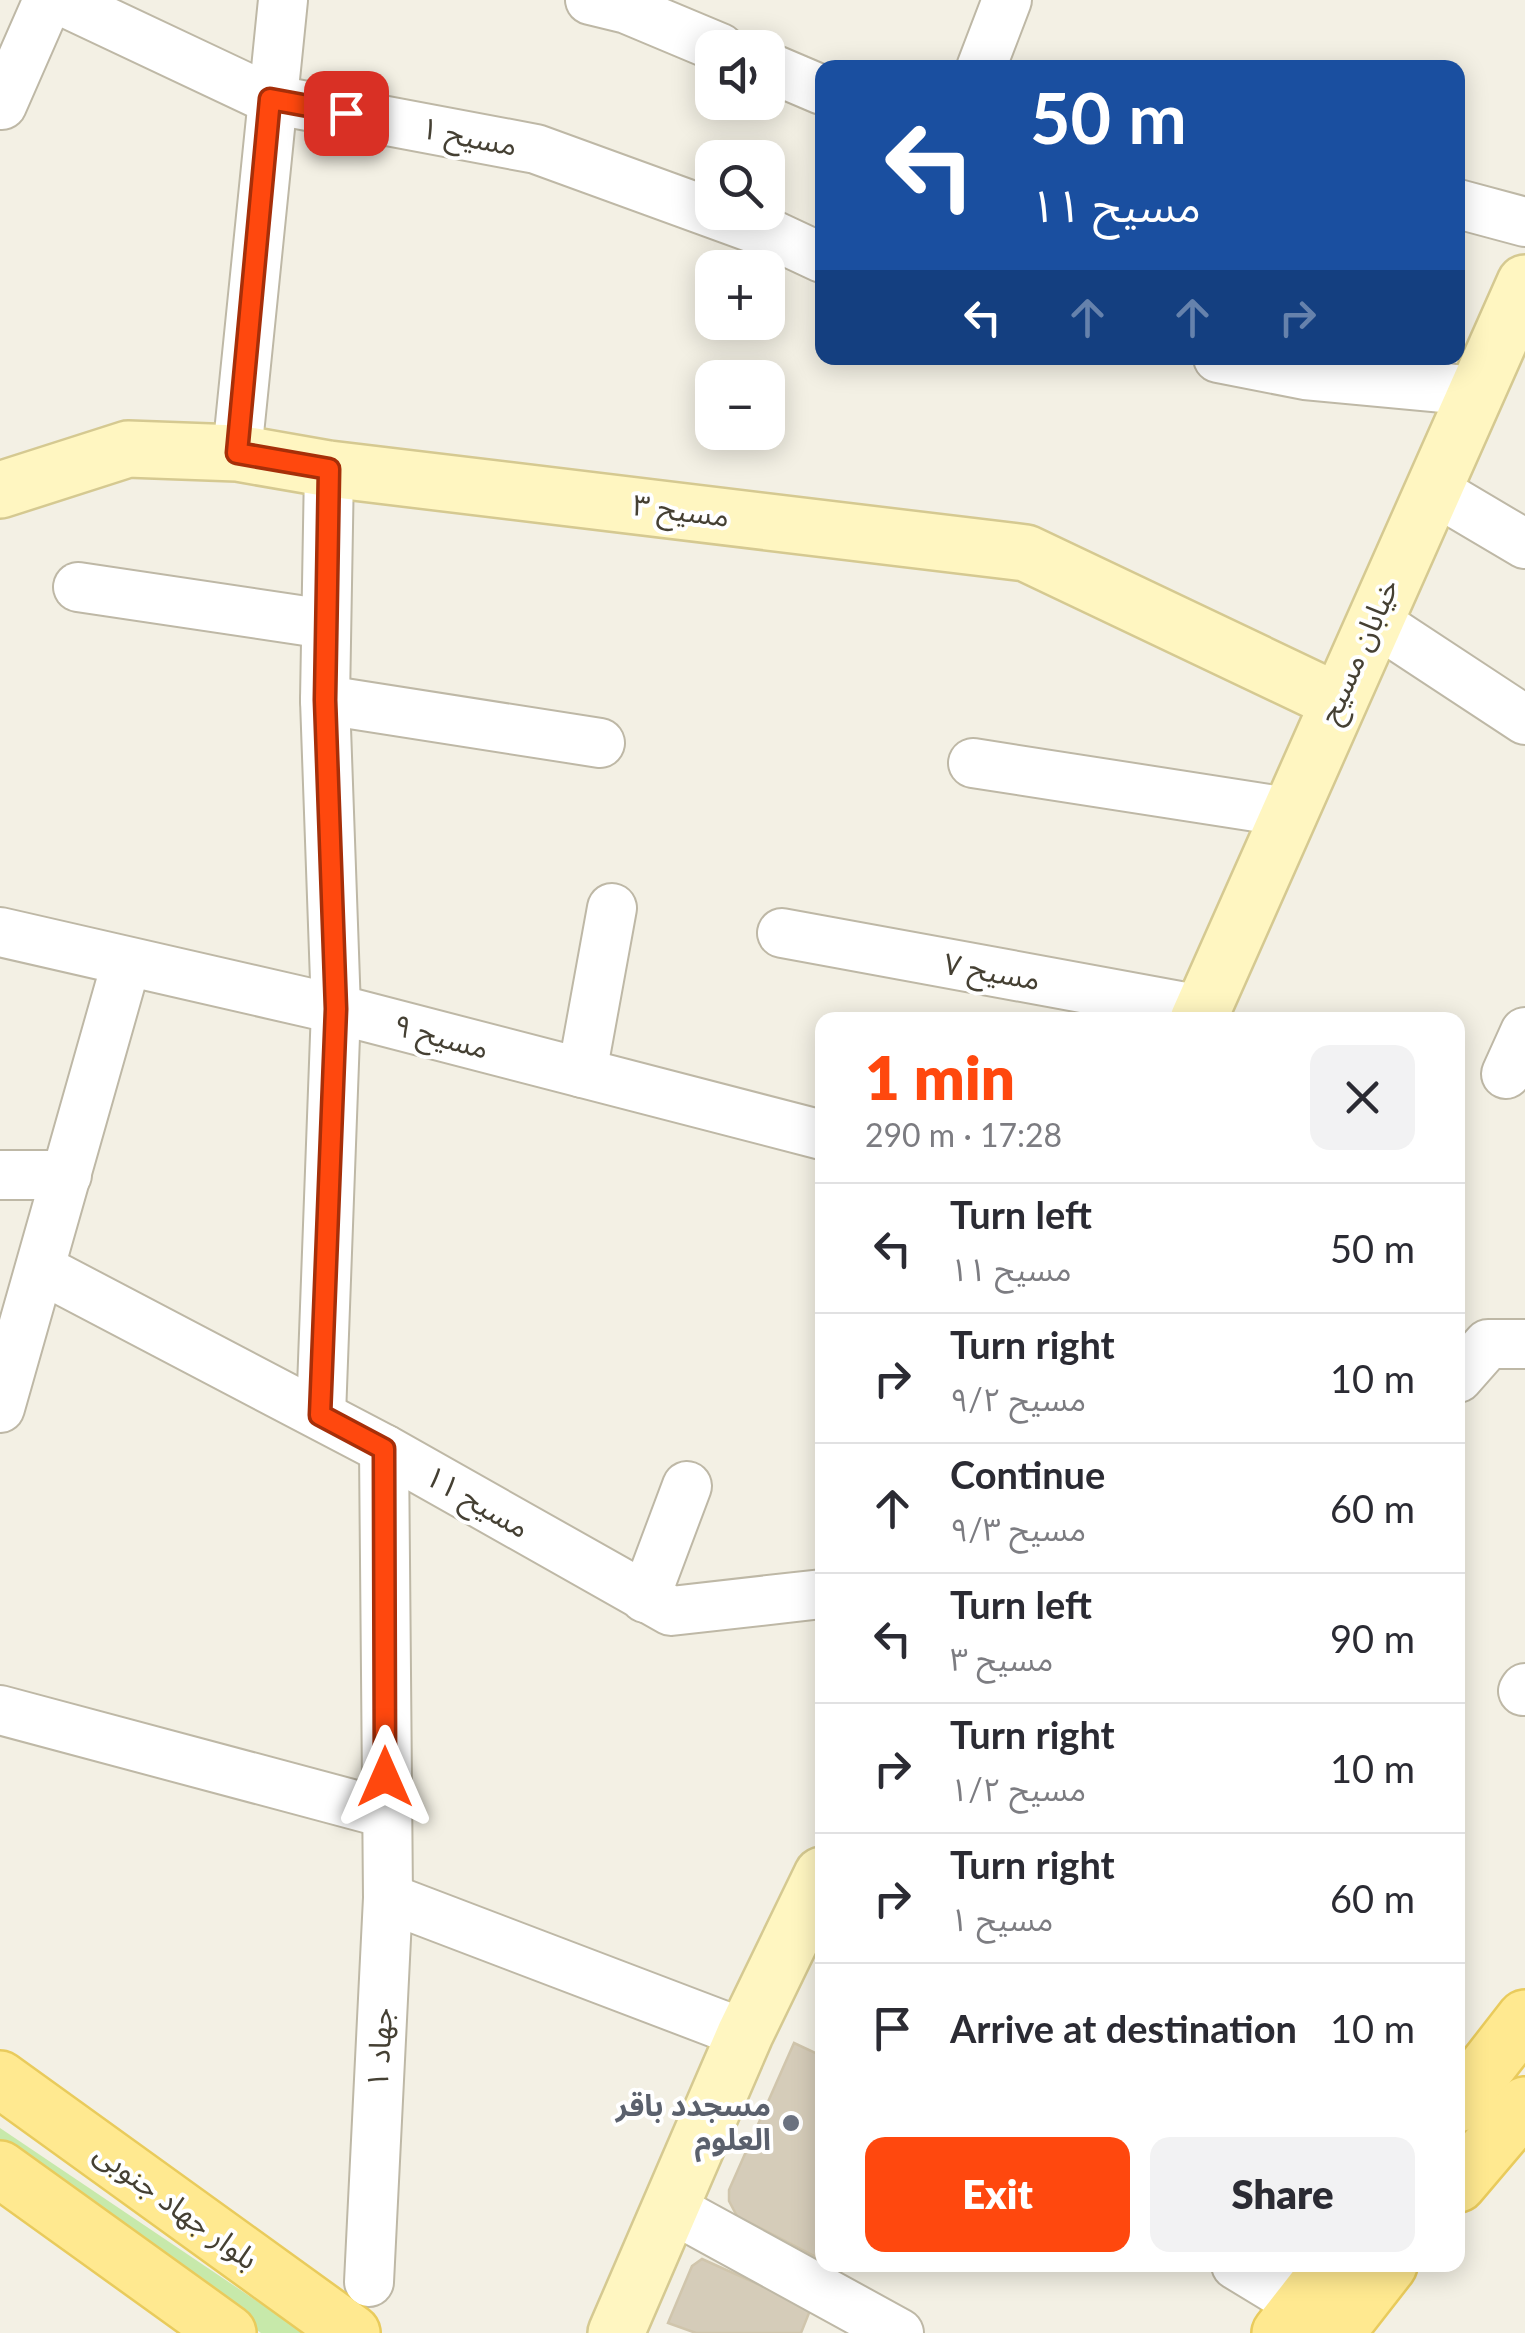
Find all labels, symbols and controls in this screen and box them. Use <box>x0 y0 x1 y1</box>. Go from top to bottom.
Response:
map controls <box>695 30 785 450</box>
button: sound <box>695 30 785 120</box>
pin <box>304 71 389 156</box>
text: 50 m <box>1030 75 1187 159</box>
icon: arrive <box>319 86 374 141</box>
icon: left <box>865 100 995 230</box>
street label: مسیح ۱ <box>417 108 520 168</box>
button: search <box>695 140 785 230</box>
text: مسیح ۱۱ <box>1030 178 1201 232</box>
button: + <box>695 250 785 340</box>
icon: left <box>955 290 1010 345</box>
icon: ahead <box>1060 290 1115 345</box>
icon: ahead <box>1165 290 1220 345</box>
icon: right <box>1270 290 1325 345</box>
button: − <box>695 360 785 450</box>
street label: مسیح ۳ <box>630 485 731 539</box>
street label: خیابان مسیح <box>1309 572 1411 731</box>
street label: مسیح ۷ <box>941 944 1043 1002</box>
street label: مسیح ۹ <box>389 1005 493 1071</box>
text: 1 min <box>865 1041 1015 1113</box>
button: close <box>1310 1045 1415 1150</box>
text: 290 m · 17:28 <box>865 1115 1062 1154</box>
text: Turn left <box>950 1191 1092 1237</box>
icon: left <box>865 1221 920 1276</box>
text: 50 m <box>1330 1225 1415 1271</box>
text: مسیح ۱۱ <box>950 1249 1072 1288</box>
text: Turn right <box>950 1321 1115 1367</box>
icon: right <box>865 1351 920 1406</box>
text: 10 m <box>1330 1355 1415 1401</box>
text: مسیح ۹/۲ <box>950 1379 1086 1418</box>
text: Continue <box>950 1451 1105 1497</box>
street label: مسیح ۱۱ <box>417 1456 536 1550</box>
icon: ahead <box>865 1481 920 1536</box>
text: 60 m <box>1330 1485 1415 1531</box>
text: مسیح ۹/۳ <box>950 1509 1086 1548</box>
text: Turn left <box>950 1581 1092 1627</box>
icon: left <box>865 1611 920 1666</box>
text: 90 m <box>1330 1615 1415 1661</box>
text: مسیح ۳ <box>950 1639 1053 1678</box>
text: Turn right <box>950 1711 1115 1757</box>
position arrow <box>333 1725 437 1829</box>
icon: right <box>865 1741 920 1796</box>
text: 10 m <box>1330 1745 1415 1791</box>
text: مسیح ۱/۲ <box>950 1769 1086 1808</box>
text: Turn right <box>950 1841 1115 1887</box>
icon: right <box>865 1871 920 1926</box>
text: 60 m <box>1330 1875 1415 1921</box>
text: مسیح ۱ <box>950 1899 1053 1938</box>
icon: arrive <box>865 2001 920 2056</box>
text: Arrive at destination <box>950 2005 1297 2051</box>
text: 10 m <box>1330 2005 1415 2051</box>
street label: جهاد ۱ <box>358 2007 399 2089</box>
place label: مسجدد باقر العلوم <box>614 2086 771 2163</box>
marker: مسجدد باقر العلوم <box>780 2112 802 2134</box>
street label: بلوار جهاد جنوبی <box>88 2133 266 2276</box>
button: Exit <box>865 2137 1130 2252</box>
button: Share <box>1150 2137 1415 2252</box>

